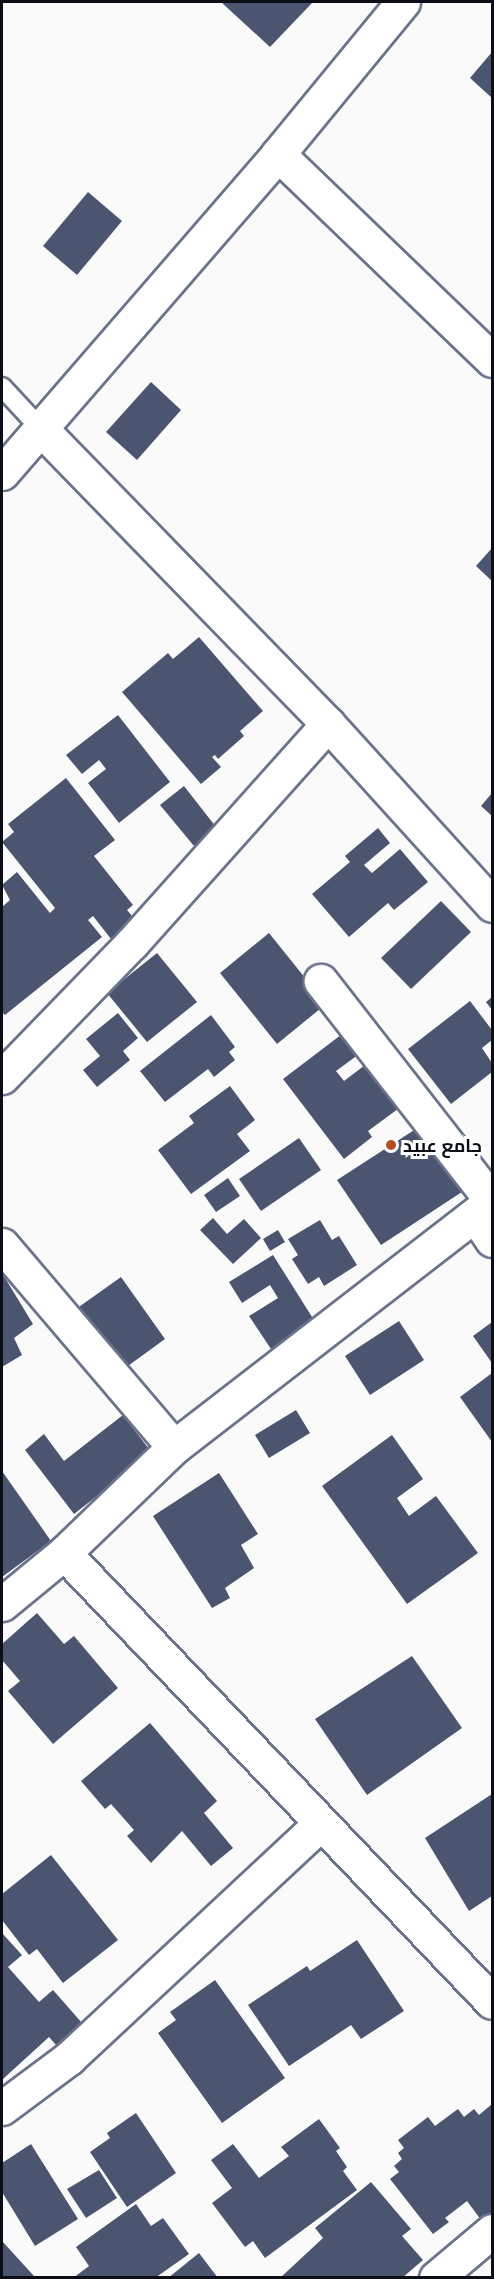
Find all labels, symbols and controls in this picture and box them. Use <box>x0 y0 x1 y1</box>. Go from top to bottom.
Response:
place label: جامع عبيد <box>403 1134 482 1156</box>
marker: جامع عبيد <box>384 1138 398 1152</box>

